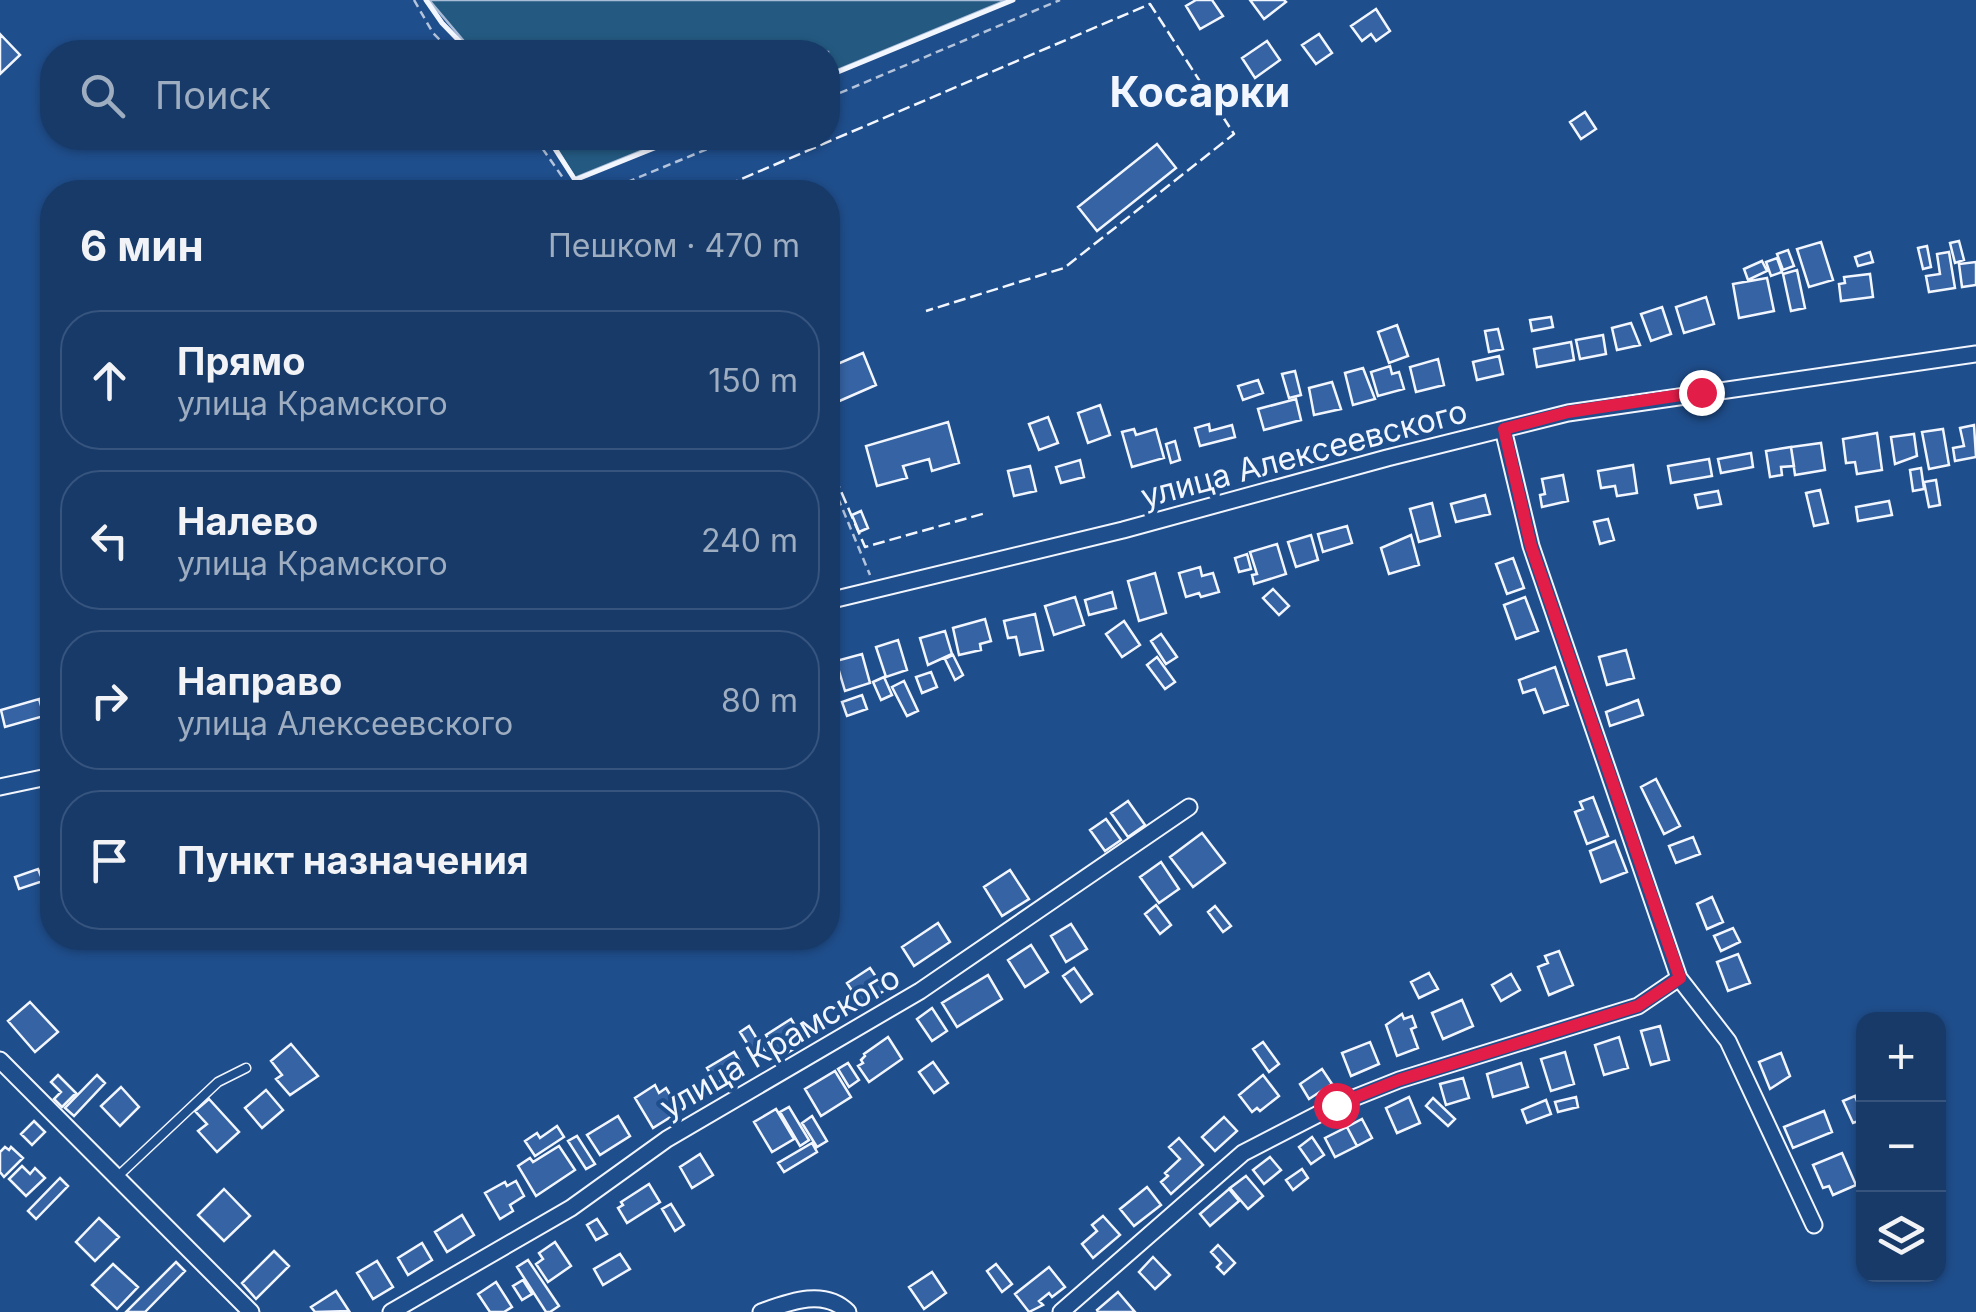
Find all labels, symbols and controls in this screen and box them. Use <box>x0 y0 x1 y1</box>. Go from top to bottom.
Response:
search box <box>40 40 840 150</box>
district label: Косарки <box>1110 66 1290 117</box>
icon: search <box>75 68 130 123</box>
text: Поиск <box>155 72 271 118</box>
text: 6 мин <box>80 220 204 271</box>
text: Пешком · 470 m <box>548 226 800 265</box>
text: Прямо <box>177 338 305 384</box>
icon: ahead <box>82 353 137 408</box>
text: 150 m <box>708 361 798 400</box>
route end <box>1679 370 1725 416</box>
text: улица Крамского <box>177 384 448 423</box>
street label: улица Алексеевского <box>1137 391 1471 516</box>
text: Налево <box>177 498 318 544</box>
icon: left <box>82 513 137 568</box>
text: 240 m <box>701 521 798 560</box>
text: улица Крамского <box>177 544 448 583</box>
text: Направо <box>177 658 342 704</box>
icon: right <box>82 673 137 728</box>
text: 80 m <box>721 681 798 720</box>
text: улица Алексеевского <box>177 704 513 743</box>
icon: arrive <box>82 833 137 888</box>
text: Пункт назначения <box>177 837 529 883</box>
street label: улица Крамского <box>653 957 907 1126</box>
map controls <box>1856 1012 1946 1282</box>
button: + <box>1856 1012 1946 1102</box>
route start <box>1314 1083 1360 1129</box>
button: − <box>1856 1102 1946 1192</box>
button: layers <box>1856 1192 1946 1282</box>

